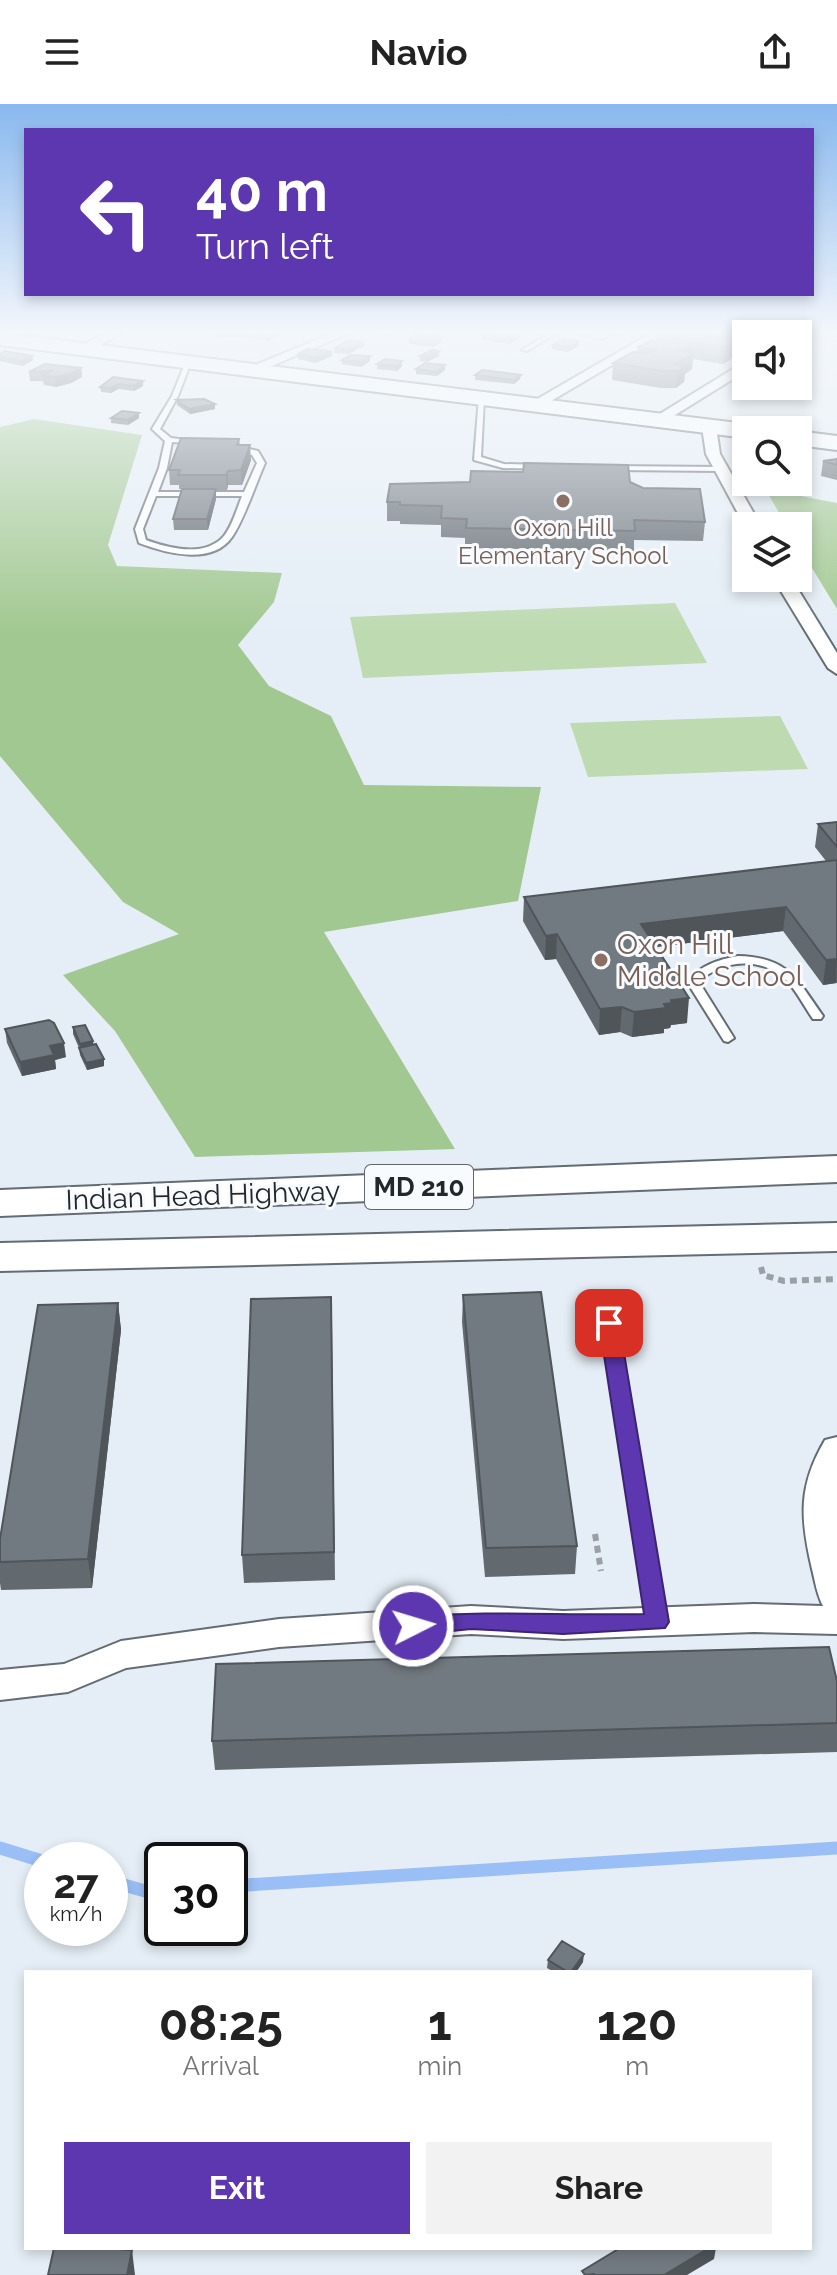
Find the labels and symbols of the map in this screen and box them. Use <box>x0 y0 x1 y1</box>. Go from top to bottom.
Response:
marker: Oxon Hill Elementary School <box>554 492 572 510</box>
place label: Oxon Hill Elementary School <box>458 513 669 570</box>
place label: Oxon Hill Middle School <box>617 928 804 993</box>
marker: Oxon Hill Middle School <box>592 951 610 969</box>
road number: MD 210 <box>365 1165 473 1209</box>
street label: Indian Head Highway <box>65 1174 341 1217</box>
pin <box>575 1289 643 1357</box>
position arrow <box>371 1584 455 1668</box>
speed limit sign: 30 <box>144 1842 248 1946</box>

